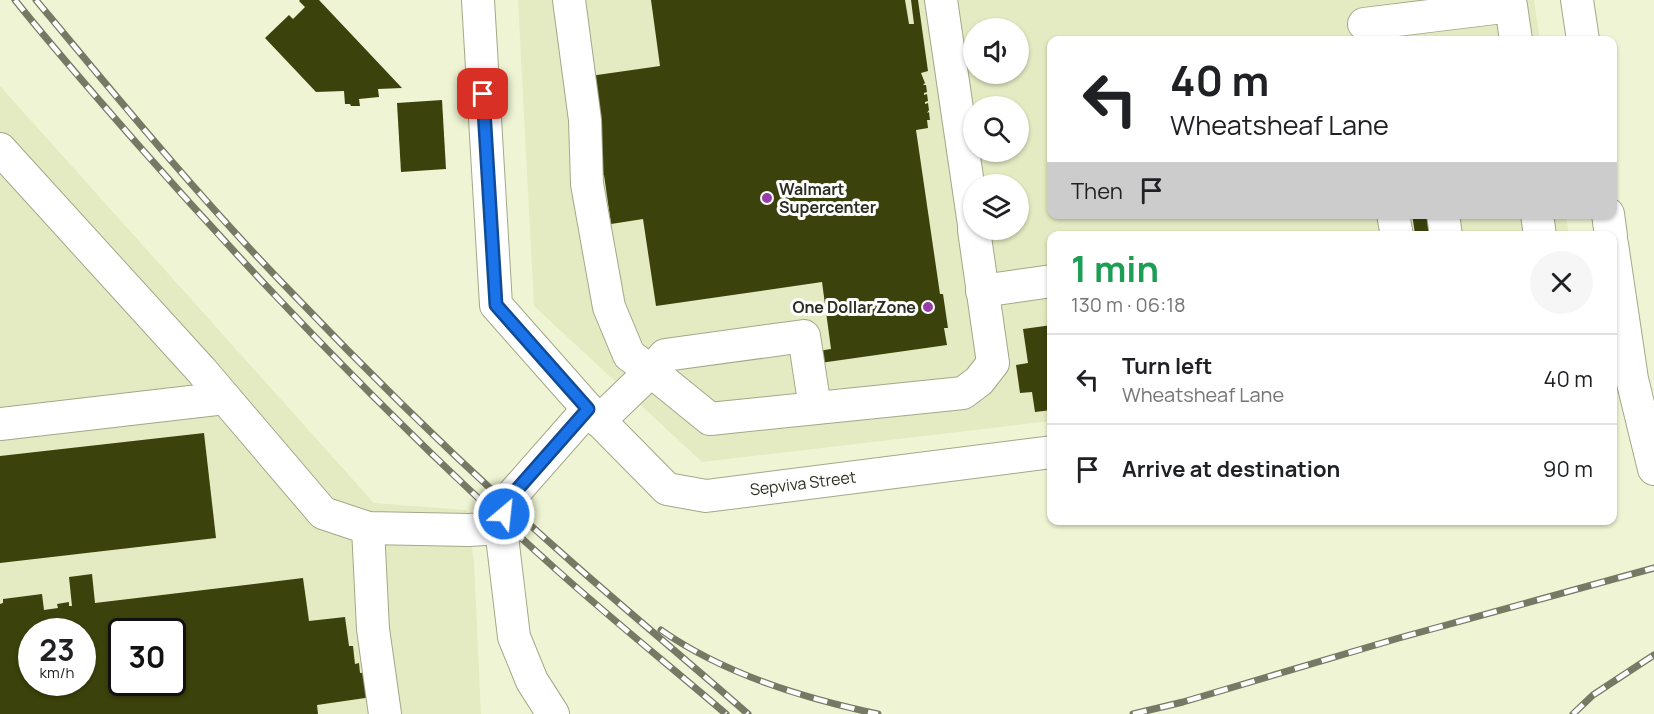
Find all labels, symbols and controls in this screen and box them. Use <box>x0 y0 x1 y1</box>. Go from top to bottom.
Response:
map controls <box>963 18 1029 240</box>
button: sound <box>963 18 1029 84</box>
text: 40 m <box>1170 51 1269 109</box>
icon: left <box>1071 60 1149 138</box>
pin <box>457 68 508 119</box>
icon: arrive <box>466 77 499 110</box>
button: search <box>963 96 1029 162</box>
text: Wheatsheaf Lane <box>1170 106 1389 143</box>
button: layers <box>963 174 1029 240</box>
icon: arrive <box>1135 174 1168 207</box>
text: Then <box>1071 176 1123 206</box>
place label: Walmart Supercenter <box>779 178 876 218</box>
marker: Walmart Supercenter <box>760 191 774 205</box>
text: 1 min <box>1071 244 1159 293</box>
button: close <box>1530 251 1593 314</box>
text: 130 m · 06:18 <box>1071 291 1186 318</box>
place label: One Dollar Zone <box>792 296 916 318</box>
marker: One Dollar Zone <box>921 300 935 314</box>
text: Turn left <box>1122 351 1212 381</box>
icon: left <box>1071 363 1104 396</box>
text: 40 m <box>1544 364 1593 394</box>
text: Wheatsheaf Lane <box>1122 381 1284 408</box>
icon: arrive <box>1071 453 1104 486</box>
text: Arrive at destination <box>1122 454 1340 484</box>
text: 90 m <box>1543 454 1593 484</box>
street label: Sepviva Street <box>749 466 857 500</box>
position arrow <box>472 482 536 546</box>
speed limit sign: 30 <box>108 618 186 696</box>
text: 23 <box>39 629 75 670</box>
text: km/h <box>40 662 74 683</box>

